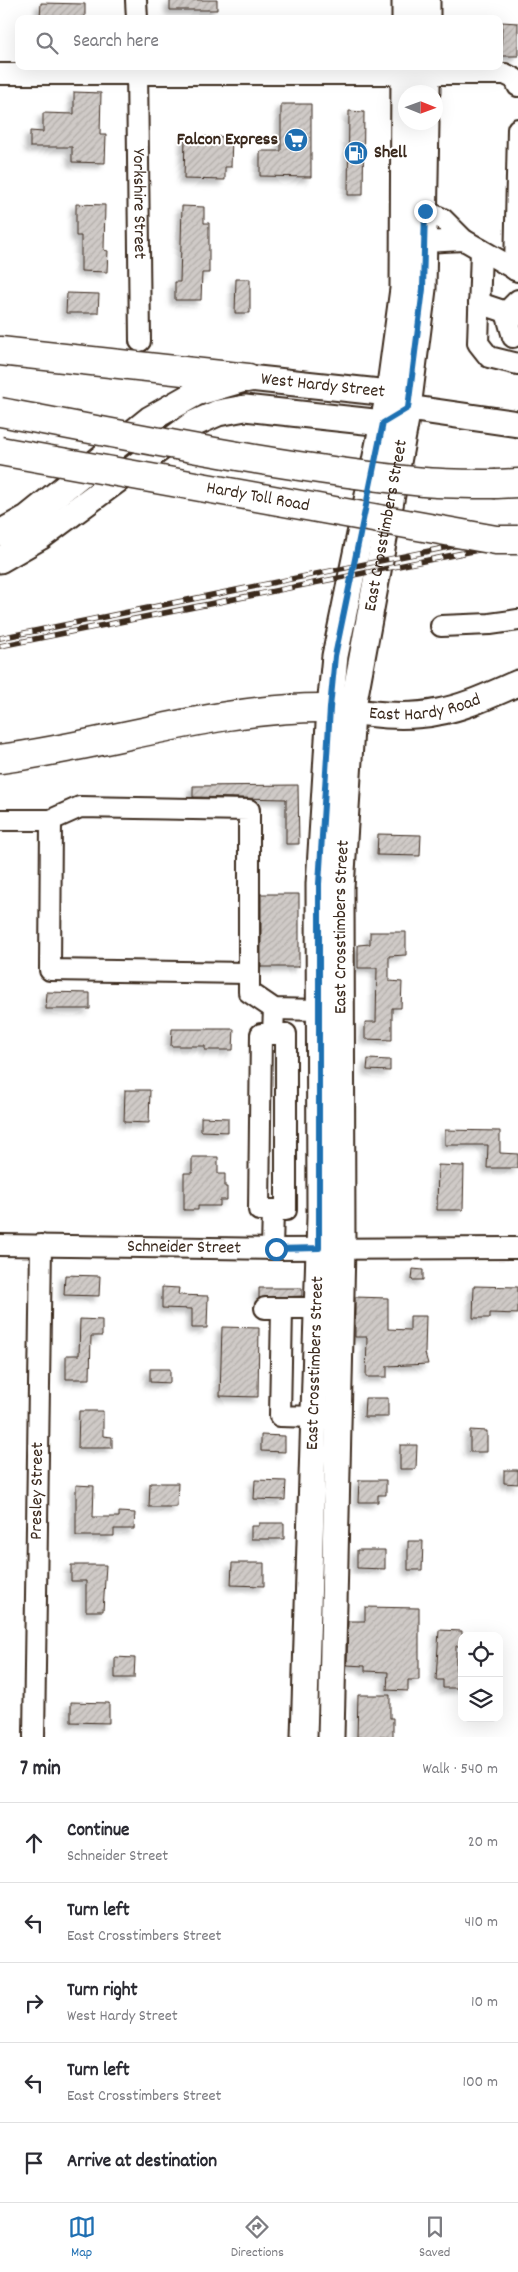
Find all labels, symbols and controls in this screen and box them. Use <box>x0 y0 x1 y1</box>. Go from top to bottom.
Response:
search box <box>15 15 503 70</box>
icon: search <box>33 29 61 57</box>
text: Search here <box>73 29 159 56</box>
north arrow <box>398 85 443 130</box>
supermarket icon: Falcon Express <box>283 127 309 153</box>
place label: Falcon Express <box>177 128 278 153</box>
fuel station icon: Shell <box>343 140 369 166</box>
place label: Shell <box>374 141 407 166</box>
street label: Yorkshire Street <box>125 149 152 260</box>
route end <box>414 200 437 223</box>
street label: West Hardy Street <box>260 367 386 405</box>
street label: East Crosstimbers Street <box>358 437 414 613</box>
street label: Hardy Toll Road <box>204 476 311 519</box>
street label: East Hardy Road <box>368 688 484 728</box>
street label: East Crosstimbers Street <box>329 839 356 1014</box>
street label: Schneider Street <box>127 1234 241 1261</box>
route start <box>265 1238 288 1261</box>
street label: East Crosstimbers Street <box>300 1275 331 1451</box>
street label: Presley Street <box>24 1442 51 1540</box>
map controls <box>458 1632 503 1722</box>
button: locate <box>458 1632 503 1677</box>
button: layers <box>458 1677 503 1722</box>
text: 7 min <box>20 1755 61 1785</box>
text: Walk · 540 m <box>423 1758 498 1781</box>
text: Continue <box>67 1818 129 1845</box>
icon: ahead <box>20 1829 48 1857</box>
text: 20 m <box>468 1831 498 1854</box>
text: Schneider Street <box>67 1845 168 1868</box>
text: Turn left <box>67 1898 130 1925</box>
icon: left <box>20 1909 48 1937</box>
text: 410 m <box>464 1911 498 1934</box>
text: East Crosstimbers Street <box>67 1925 222 1948</box>
text: Turn right <box>67 1978 138 2005</box>
icon: right <box>20 1989 48 2017</box>
text: 10 m <box>471 1991 498 2014</box>
text: West Hardy Street <box>67 2005 178 2028</box>
text: Turn left <box>67 2058 130 2085</box>
icon: left <box>20 2069 48 2097</box>
text: 100 m <box>462 2071 498 2094</box>
text: East Crosstimbers Street <box>67 2085 222 2108</box>
icon: arrive <box>20 2149 48 2177</box>
text: Arrive at destination <box>67 2149 217 2176</box>
tab: Map <box>68 2213 96 2263</box>
tab: Directions <box>231 2213 284 2263</box>
tab: Saved <box>419 2213 450 2263</box>

